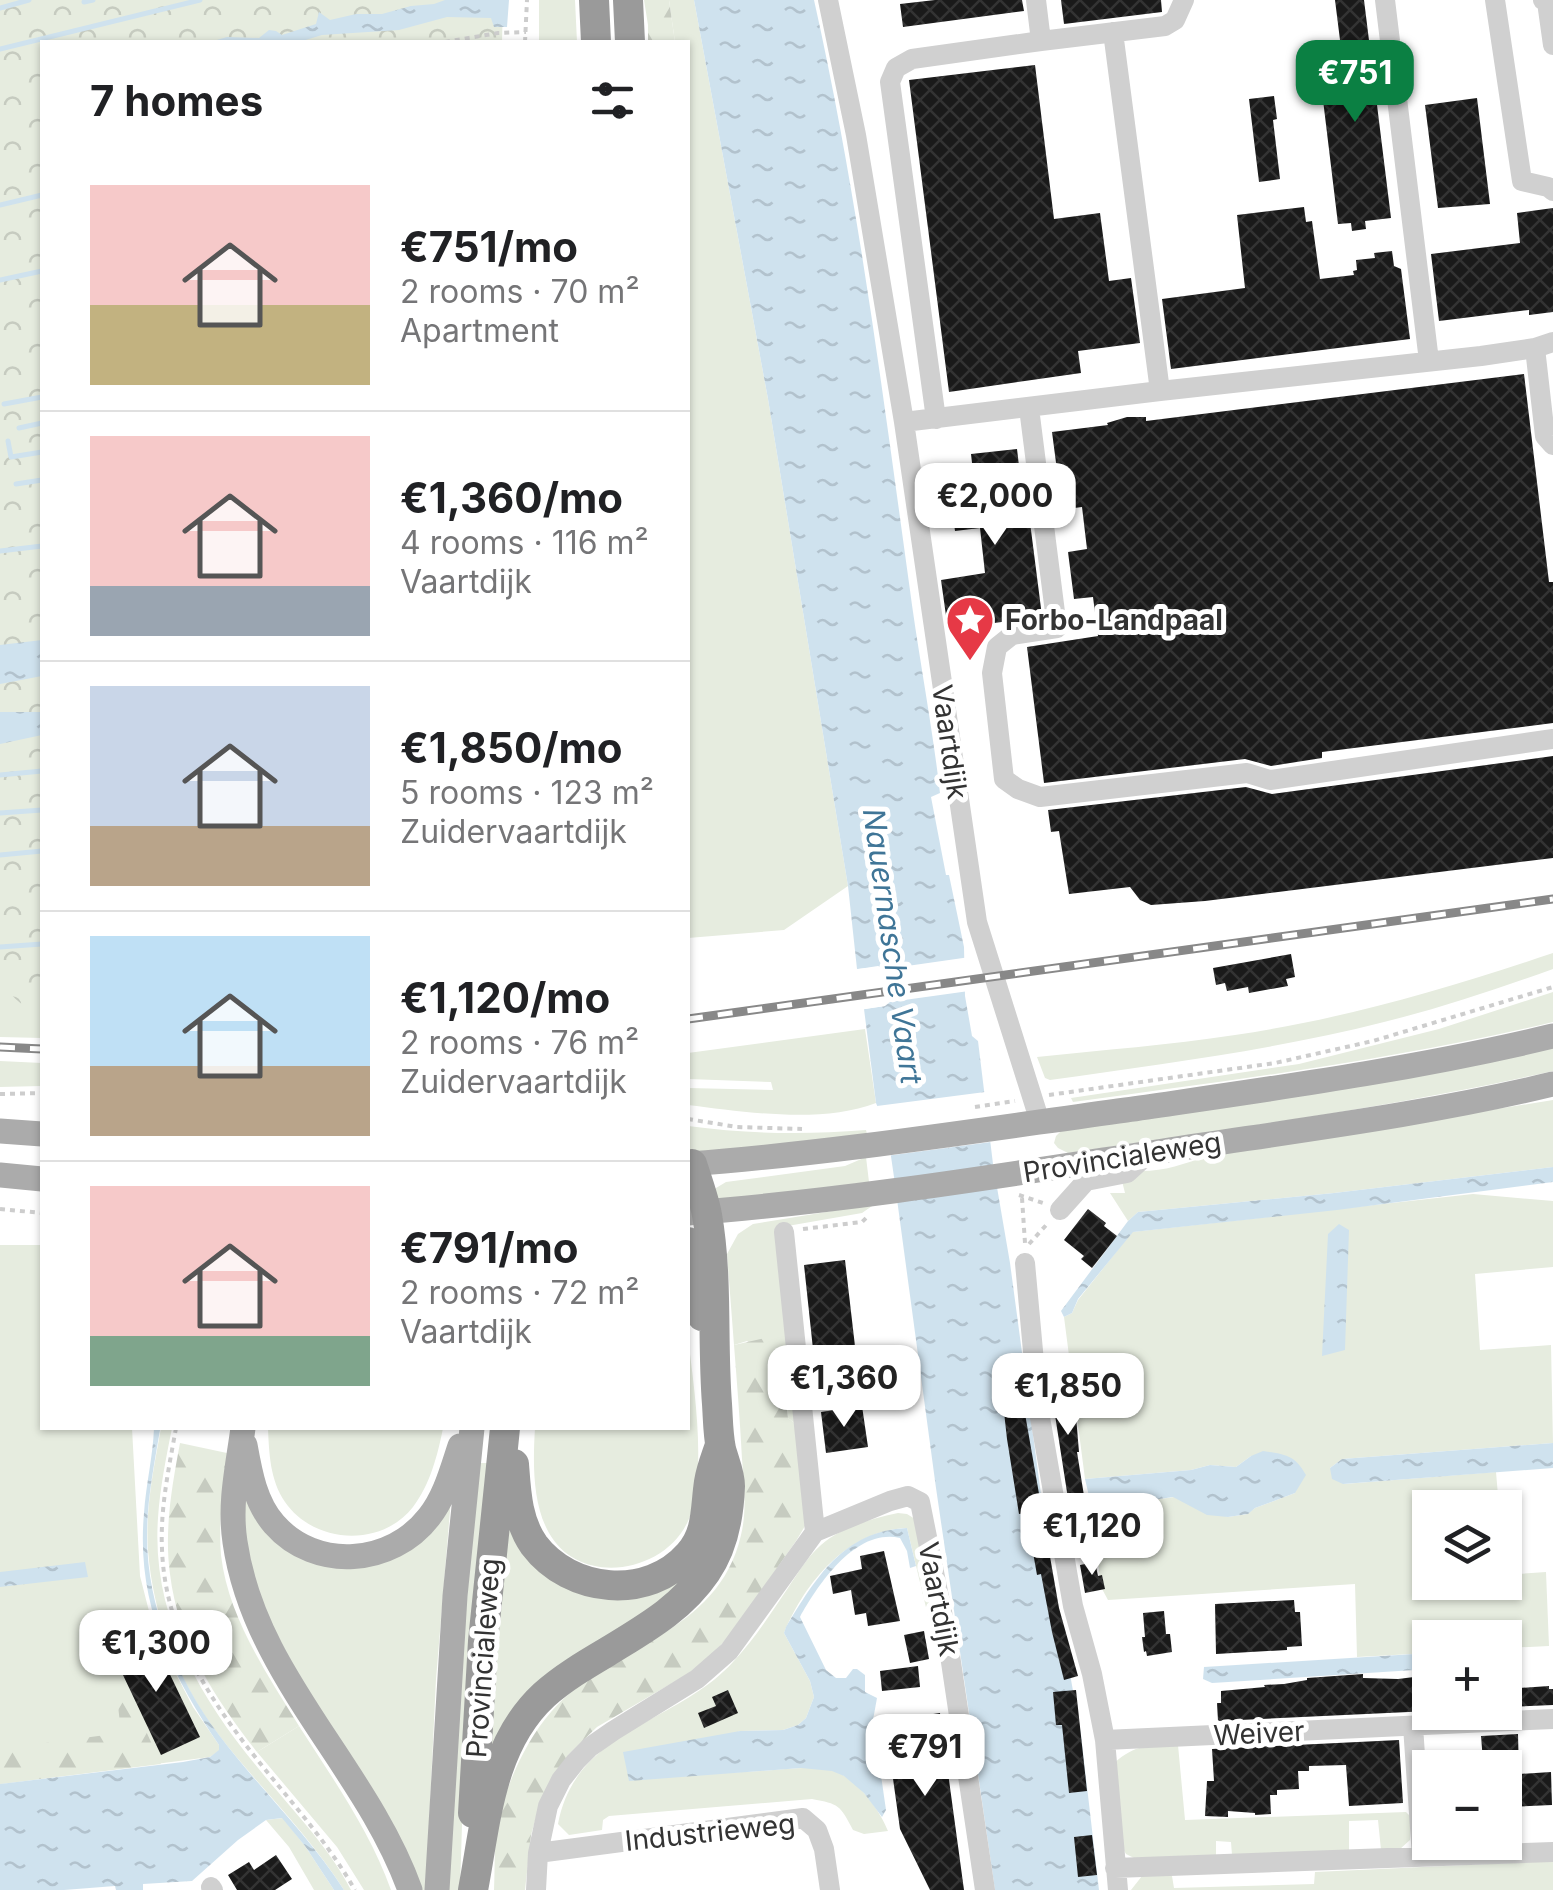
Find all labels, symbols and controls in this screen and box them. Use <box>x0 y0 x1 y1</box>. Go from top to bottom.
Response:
pin: €751 <box>1296 40 1414 125</box>
text: €751 <box>1318 53 1392 92</box>
icon: filters <box>585 73 640 128</box>
text: 7 homes <box>90 75 263 126</box>
text: €751/mo <box>400 221 578 272</box>
icon: home <box>170 225 290 345</box>
text: 2 rooms · 70 m² <box>400 272 640 311</box>
text: Apartment <box>400 311 559 350</box>
pin: €2,000 <box>914 463 1076 548</box>
text: €1,360/mo <box>400 472 623 523</box>
icon: home <box>170 476 290 596</box>
text: €2,000 <box>937 476 1053 515</box>
text: 4 rooms · 116 m² <box>400 523 649 562</box>
text: Vaartdijk <box>400 562 532 601</box>
place icon: Forbo-Landpaal <box>944 594 996 662</box>
place label: Forbo-Landpaal <box>1005 603 1223 637</box>
street label: Vaartdijk <box>925 683 975 801</box>
text: €1,850/mo <box>400 722 623 773</box>
icon: home <box>170 726 290 846</box>
text: 5 rooms · 123 m² <box>400 773 654 812</box>
water label: Nauernasche Vaart <box>856 806 930 1087</box>
text: Zuidervaartdijk <box>400 812 627 851</box>
text: €1,120/mo <box>400 972 610 1023</box>
icon: home <box>170 976 290 1096</box>
text: 2 rooms · 76 m² <box>400 1023 639 1062</box>
text: Zuidervaartdijk <box>400 1062 627 1101</box>
street label: Provincialeweg <box>1020 1125 1224 1189</box>
text: €791/mo <box>400 1222 579 1273</box>
icon: home <box>170 1226 290 1346</box>
text: 2 rooms · 72 m² <box>400 1273 639 1312</box>
text: Vaartdijk <box>400 1312 532 1351</box>
pin: €1,360 <box>763 1345 925 1430</box>
pin: €1,850 <box>987 1353 1149 1438</box>
text: €1,360 <box>790 1358 898 1397</box>
text: €1,850 <box>1014 1366 1122 1405</box>
map controls <box>1412 1490 1522 1860</box>
button: layers <box>1412 1490 1522 1600</box>
pin: €1,120 <box>1011 1493 1173 1578</box>
text: €1,120 <box>1042 1506 1142 1545</box>
street label: Vaartdijk <box>911 1539 967 1659</box>
street label: Provincialeweg <box>459 1557 507 1759</box>
pin: €1,300 <box>75 1610 237 1695</box>
button: + <box>1412 1620 1522 1730</box>
text: €1,300 <box>101 1623 211 1662</box>
pin: €791 <box>866 1714 984 1799</box>
street label: Weiver <box>1213 1714 1305 1752</box>
text: €791 <box>888 1727 962 1766</box>
button: − <box>1412 1750 1522 1860</box>
street label: Industrieweg <box>623 1806 797 1858</box>

